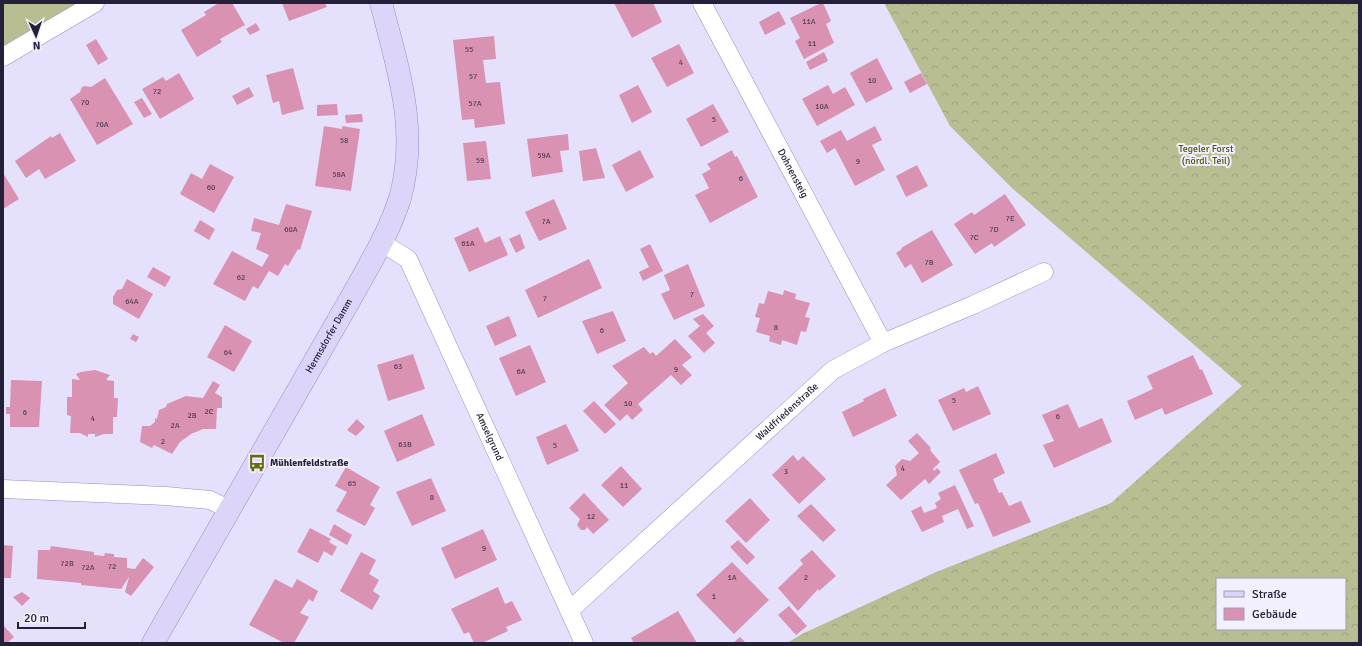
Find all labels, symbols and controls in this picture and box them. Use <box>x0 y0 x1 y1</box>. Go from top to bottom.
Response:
north arrow <box>16 16 56 56</box>
house number: 11A <box>802 16 816 26</box>
house number: 11 <box>808 38 816 48</box>
text: N <box>32 39 41 52</box>
house number: 55 <box>465 44 473 54</box>
house number: 4 <box>679 57 684 67</box>
house number: 57 <box>469 71 477 81</box>
house number: 10 <box>868 75 876 85</box>
house number: 72 <box>153 86 161 96</box>
house number: 70 <box>81 97 89 107</box>
house number: 57A <box>468 98 482 108</box>
house number: 10A <box>815 101 829 111</box>
house number: 5 <box>712 114 716 124</box>
house number: 70A <box>95 119 109 129</box>
house number: 58 <box>340 135 348 145</box>
park label: Tegeler Forst (nördl. Teil) <box>1179 143 1234 167</box>
street label: Dohnensteig <box>775 147 811 200</box>
house number: 59A <box>537 150 551 160</box>
house number: 59 <box>476 155 484 165</box>
house number: 9 <box>856 156 860 166</box>
house number: 58A <box>332 169 346 179</box>
house number: 6 <box>739 173 743 183</box>
house number: 60 <box>207 182 215 192</box>
house number: 7E <box>1006 213 1015 223</box>
house number: 7A <box>541 216 551 226</box>
house number: 60A <box>284 224 298 234</box>
house number: 7D <box>989 224 999 234</box>
house number: 7C <box>969 232 979 242</box>
house number: 61A <box>461 238 475 248</box>
house number: 7B <box>924 257 934 267</box>
house number: 62 <box>237 272 245 282</box>
house number: 7 <box>690 289 694 299</box>
house number: 7 <box>543 293 547 303</box>
house number: 64A <box>125 296 139 306</box>
street label: Hermsdorfer Damm <box>303 297 355 375</box>
house number: 8 <box>774 322 778 332</box>
house number: 6 <box>600 325 604 335</box>
house number: 64 <box>224 347 233 357</box>
house number: 63 <box>394 361 402 371</box>
house number: 9 <box>674 364 678 374</box>
house number: 6A <box>516 366 526 376</box>
street label: Waldfriedenstraße <box>753 380 821 443</box>
house number: 5 <box>952 395 956 405</box>
house number: 10 <box>624 398 632 408</box>
house number: 2C <box>204 406 214 416</box>
house number: 6 <box>23 407 27 417</box>
house number: 2B <box>187 410 197 420</box>
street label: Amselgrund <box>473 411 506 463</box>
house number: 6 <box>1056 411 1060 421</box>
house number: 4 <box>91 413 96 423</box>
house number: 2A <box>170 420 180 430</box>
house number: 2 <box>161 436 165 446</box>
house number: 63B <box>398 439 412 449</box>
house number: 5 <box>553 440 557 450</box>
bus stop icon: Mühlenfeldstraße <box>247 453 267 473</box>
place label: Mühlenfeldstraße <box>270 457 348 469</box>
house number: 4 <box>901 463 906 473</box>
house number: 3 <box>784 466 788 476</box>
house number: 65 <box>348 478 356 488</box>
house number: 11 <box>620 480 628 490</box>
house number: 8 <box>430 492 434 502</box>
house number: 12 <box>587 511 595 521</box>
house number: 9 <box>482 543 486 553</box>
house number: 72B <box>60 558 74 568</box>
house number: 72 <box>108 561 116 571</box>
house number: 72A <box>81 562 95 572</box>
house number: 1A <box>727 572 737 582</box>
house number: 2 <box>804 572 808 582</box>
legend <box>1216 578 1346 630</box>
text: Straße <box>1252 587 1287 602</box>
house number: 1 <box>712 591 716 601</box>
scale bar <box>18 604 85 630</box>
text: Gebäude <box>1252 607 1297 622</box>
text: 20 m <box>24 611 49 626</box>

